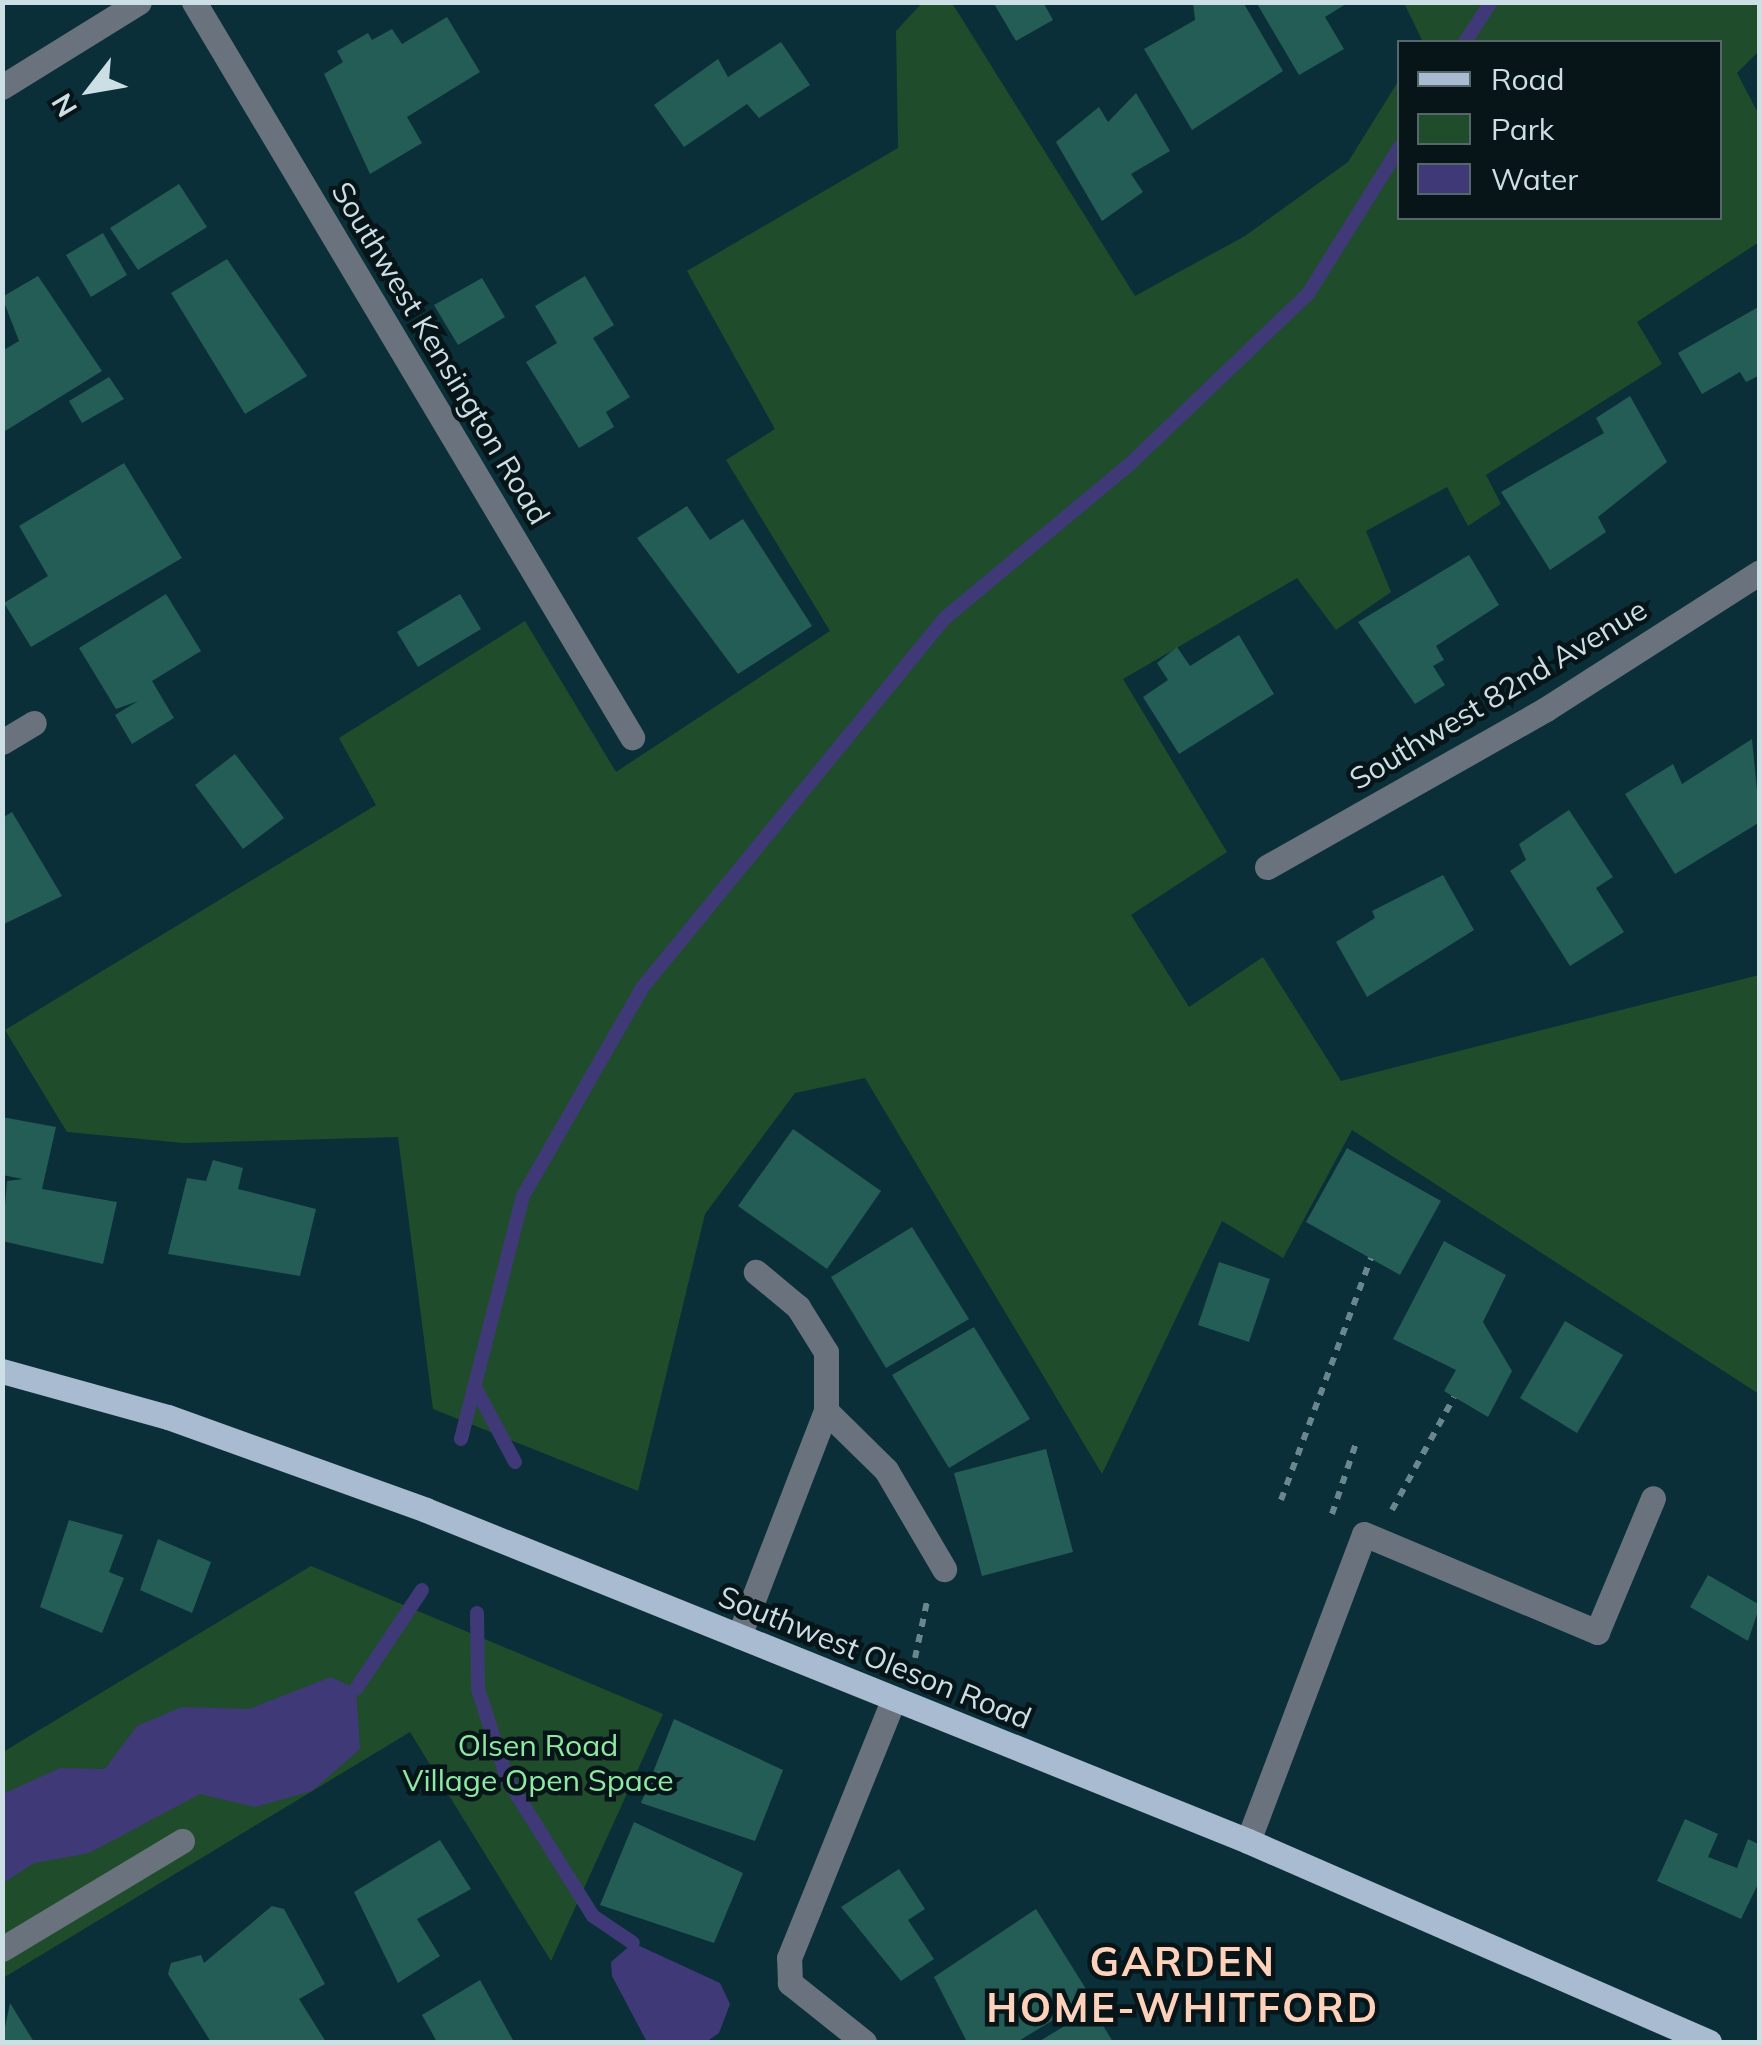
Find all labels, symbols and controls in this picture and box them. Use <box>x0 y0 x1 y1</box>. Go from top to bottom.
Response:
north arrow <box>40 40 140 140</box>
legend <box>1397 40 1722 220</box>
text: Road <box>1491 60 1565 98</box>
text: N <box>43 88 84 124</box>
text: Park <box>1491 110 1554 148</box>
text: Water <box>1491 160 1578 198</box>
street label: Southwest Kensington Road <box>324 175 558 531</box>
street label: Southwest 82nd Avenue <box>1343 591 1653 797</box>
street label: Southwest Oleson Road <box>713 1578 1037 1736</box>
park label: Olsen Road Village Open Space <box>402 1727 674 1798</box>
district label: GARDEN HOME-WHITFORD <box>986 1937 1380 2031</box>

